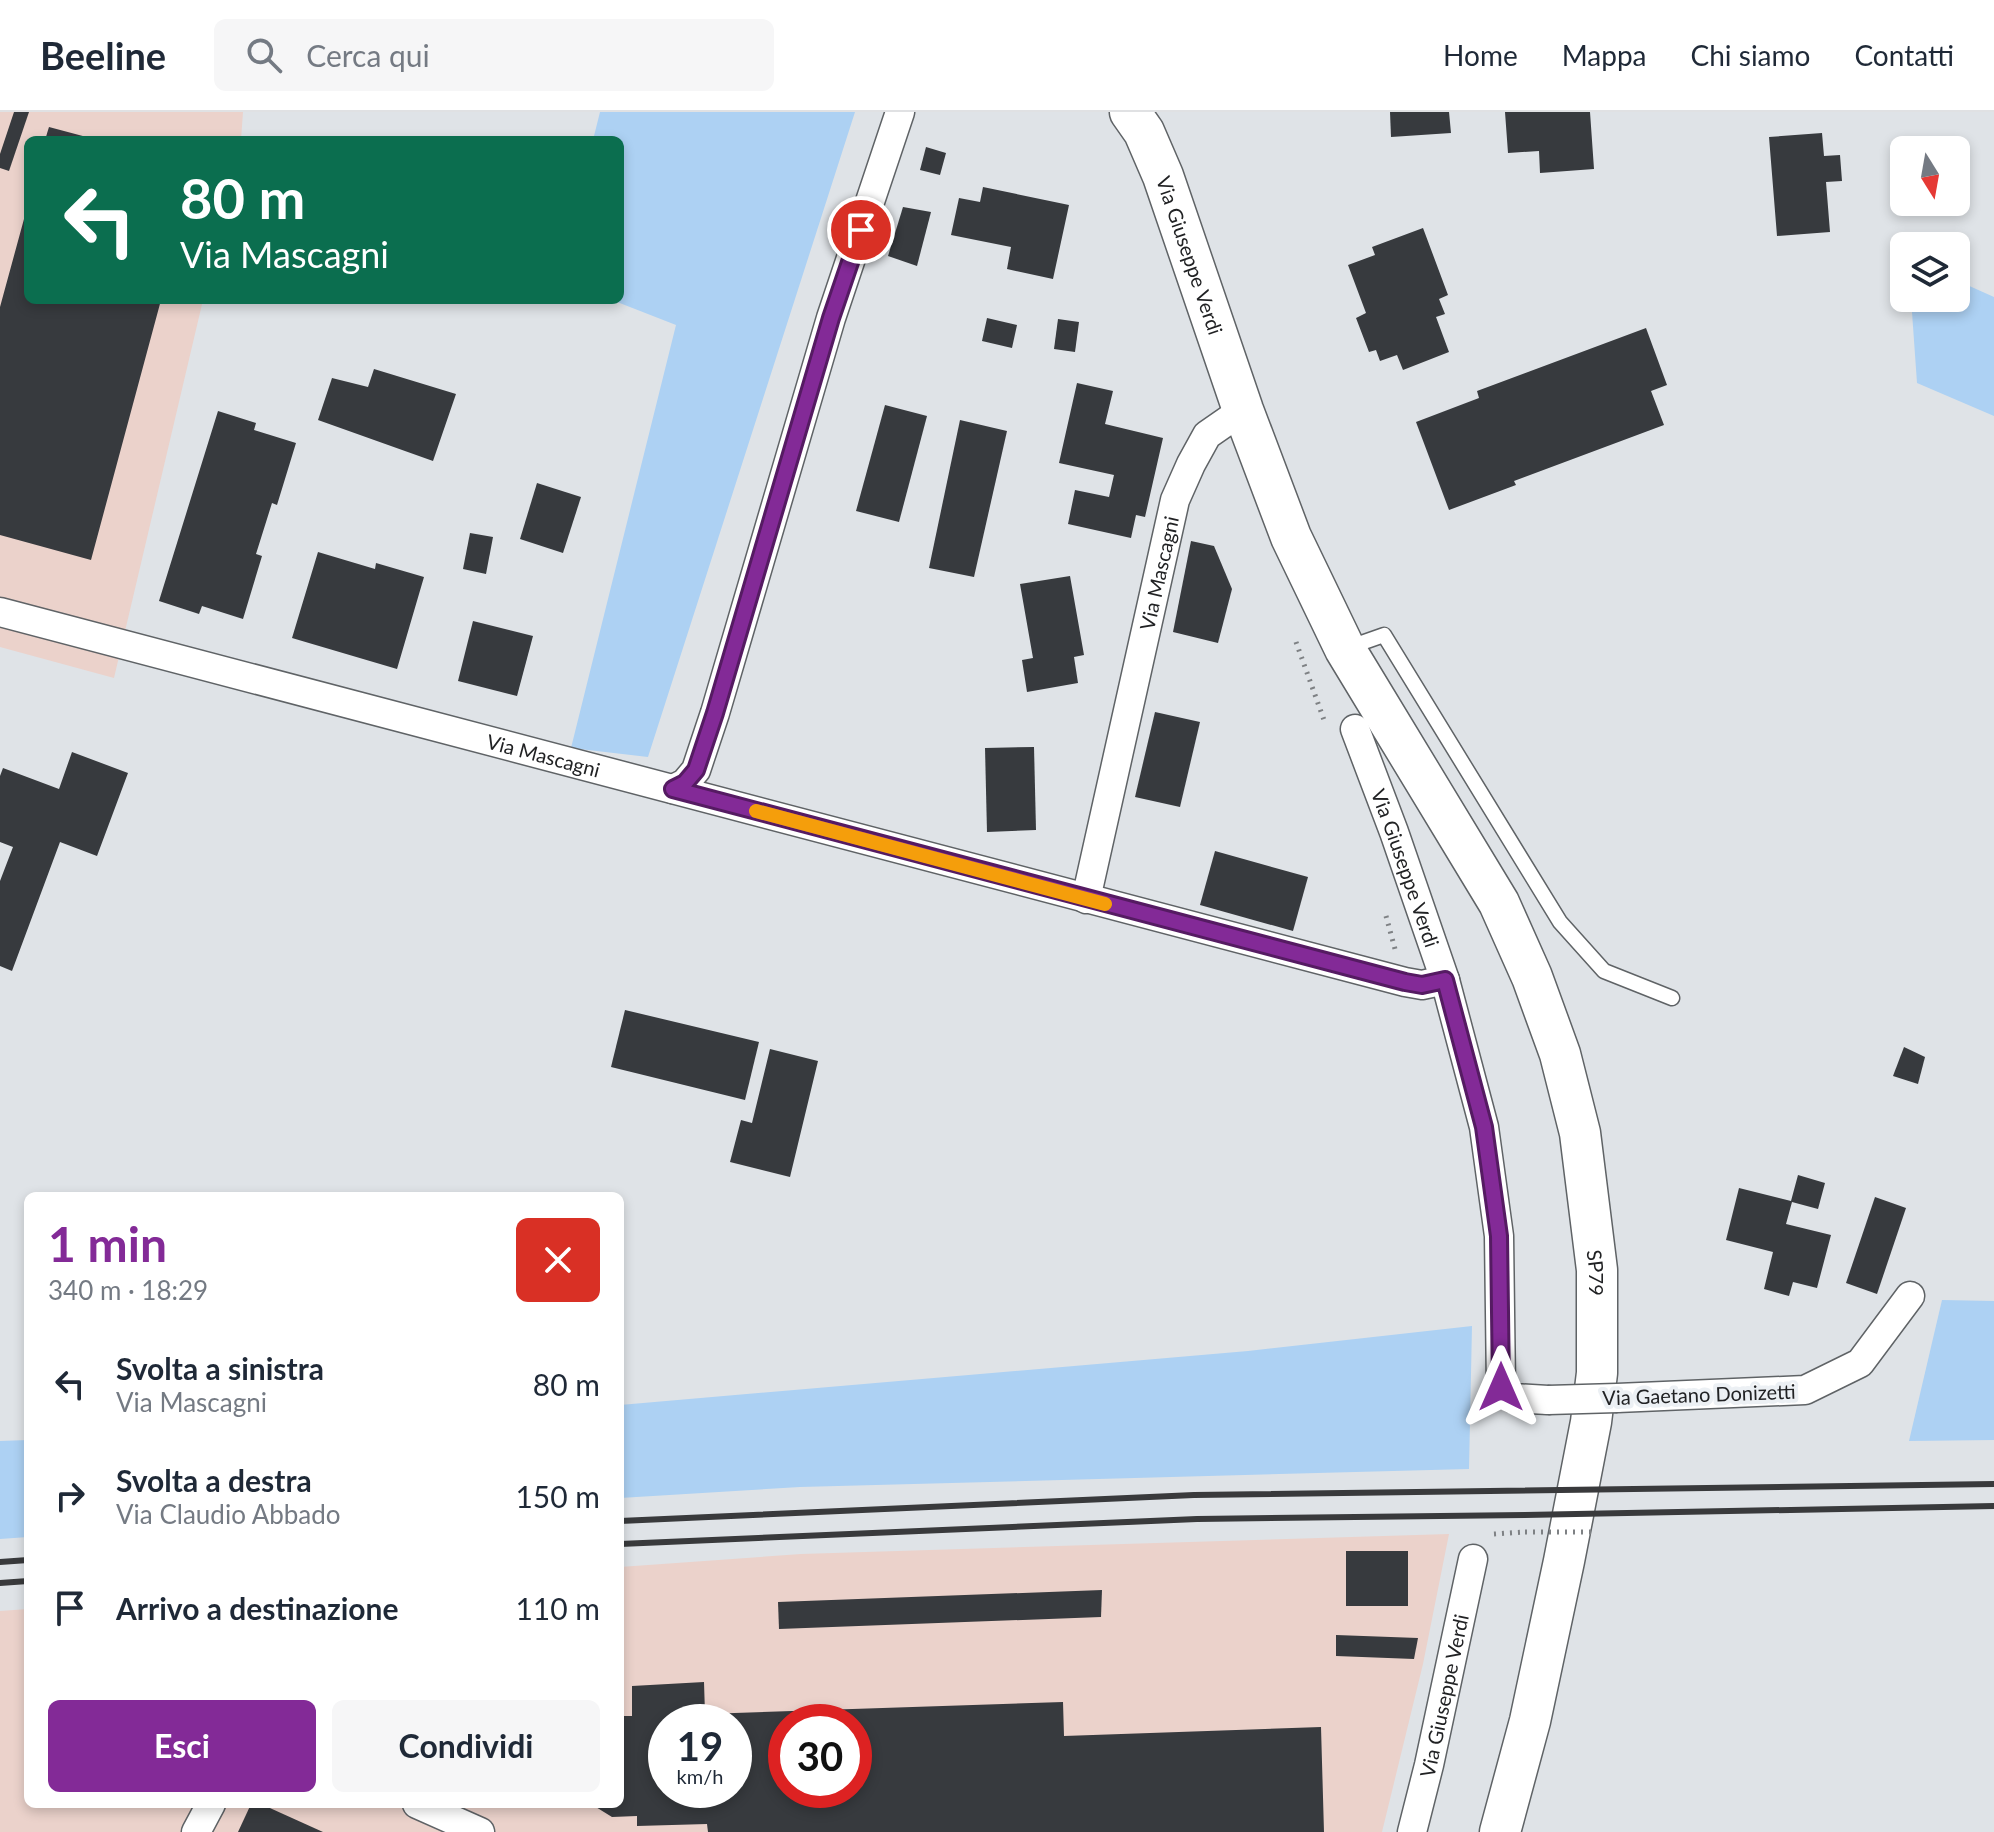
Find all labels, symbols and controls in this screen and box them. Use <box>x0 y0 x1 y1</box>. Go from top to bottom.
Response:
search box <box>214 19 774 91</box>
text: Beeline <box>40 32 166 78</box>
icon: search <box>242 33 286 77</box>
text: Cerca qui <box>306 37 430 73</box>
text: Home <box>1443 38 1518 72</box>
text: Mappa <box>1562 38 1647 72</box>
text: Chi siamo <box>1691 38 1810 72</box>
text: Contatti <box>1854 38 1954 72</box>
north arrow <box>1890 136 1970 216</box>
map controls <box>1890 136 1970 312</box>
text: 80 m <box>180 164 305 231</box>
icon: left <box>48 168 152 272</box>
street label: Via Giuseppe Verdi <box>1152 173 1228 338</box>
pin <box>827 196 895 264</box>
icon: arrive <box>839 208 883 252</box>
text: Via Mascagni <box>180 232 389 276</box>
button: layers <box>1890 232 1970 312</box>
street label: Via Mascagni <box>1134 514 1183 632</box>
street label: Via Mascagni <box>484 729 603 782</box>
street label: Via Giuseppe Verdi <box>1367 785 1445 950</box>
text: 1 min <box>48 1215 167 1272</box>
button: close <box>516 1218 600 1302</box>
street label: SP79 <box>1583 1248 1609 1296</box>
text: 340 m · 18:29 <box>48 1274 208 1306</box>
position arrow <box>1459 1345 1543 1429</box>
text: Svolta a sinistra <box>116 1350 324 1386</box>
icon: left <box>48 1362 92 1406</box>
text: 80 m <box>533 1366 600 1402</box>
street label: Via Gaetano Donizetti <box>1602 1379 1796 1409</box>
text: Via Mascagni <box>116 1386 267 1418</box>
text: Svolta a destra <box>116 1462 312 1498</box>
icon: right <box>48 1474 92 1518</box>
text: 150 m <box>515 1478 600 1514</box>
text: Via Claudio Abbado <box>116 1498 341 1530</box>
icon: arrive <box>48 1586 92 1630</box>
text: Arrivo a destinazione <box>116 1590 398 1626</box>
text: 110 m <box>515 1590 600 1626</box>
street label: Via Giuseppe Verdi <box>1414 1612 1473 1780</box>
button: Esci <box>48 1700 316 1792</box>
button: Condividi <box>332 1700 600 1792</box>
speed limit sign: 30 <box>768 1704 872 1808</box>
text: 19 <box>677 1722 723 1770</box>
text: km/h <box>677 1764 723 1788</box>

